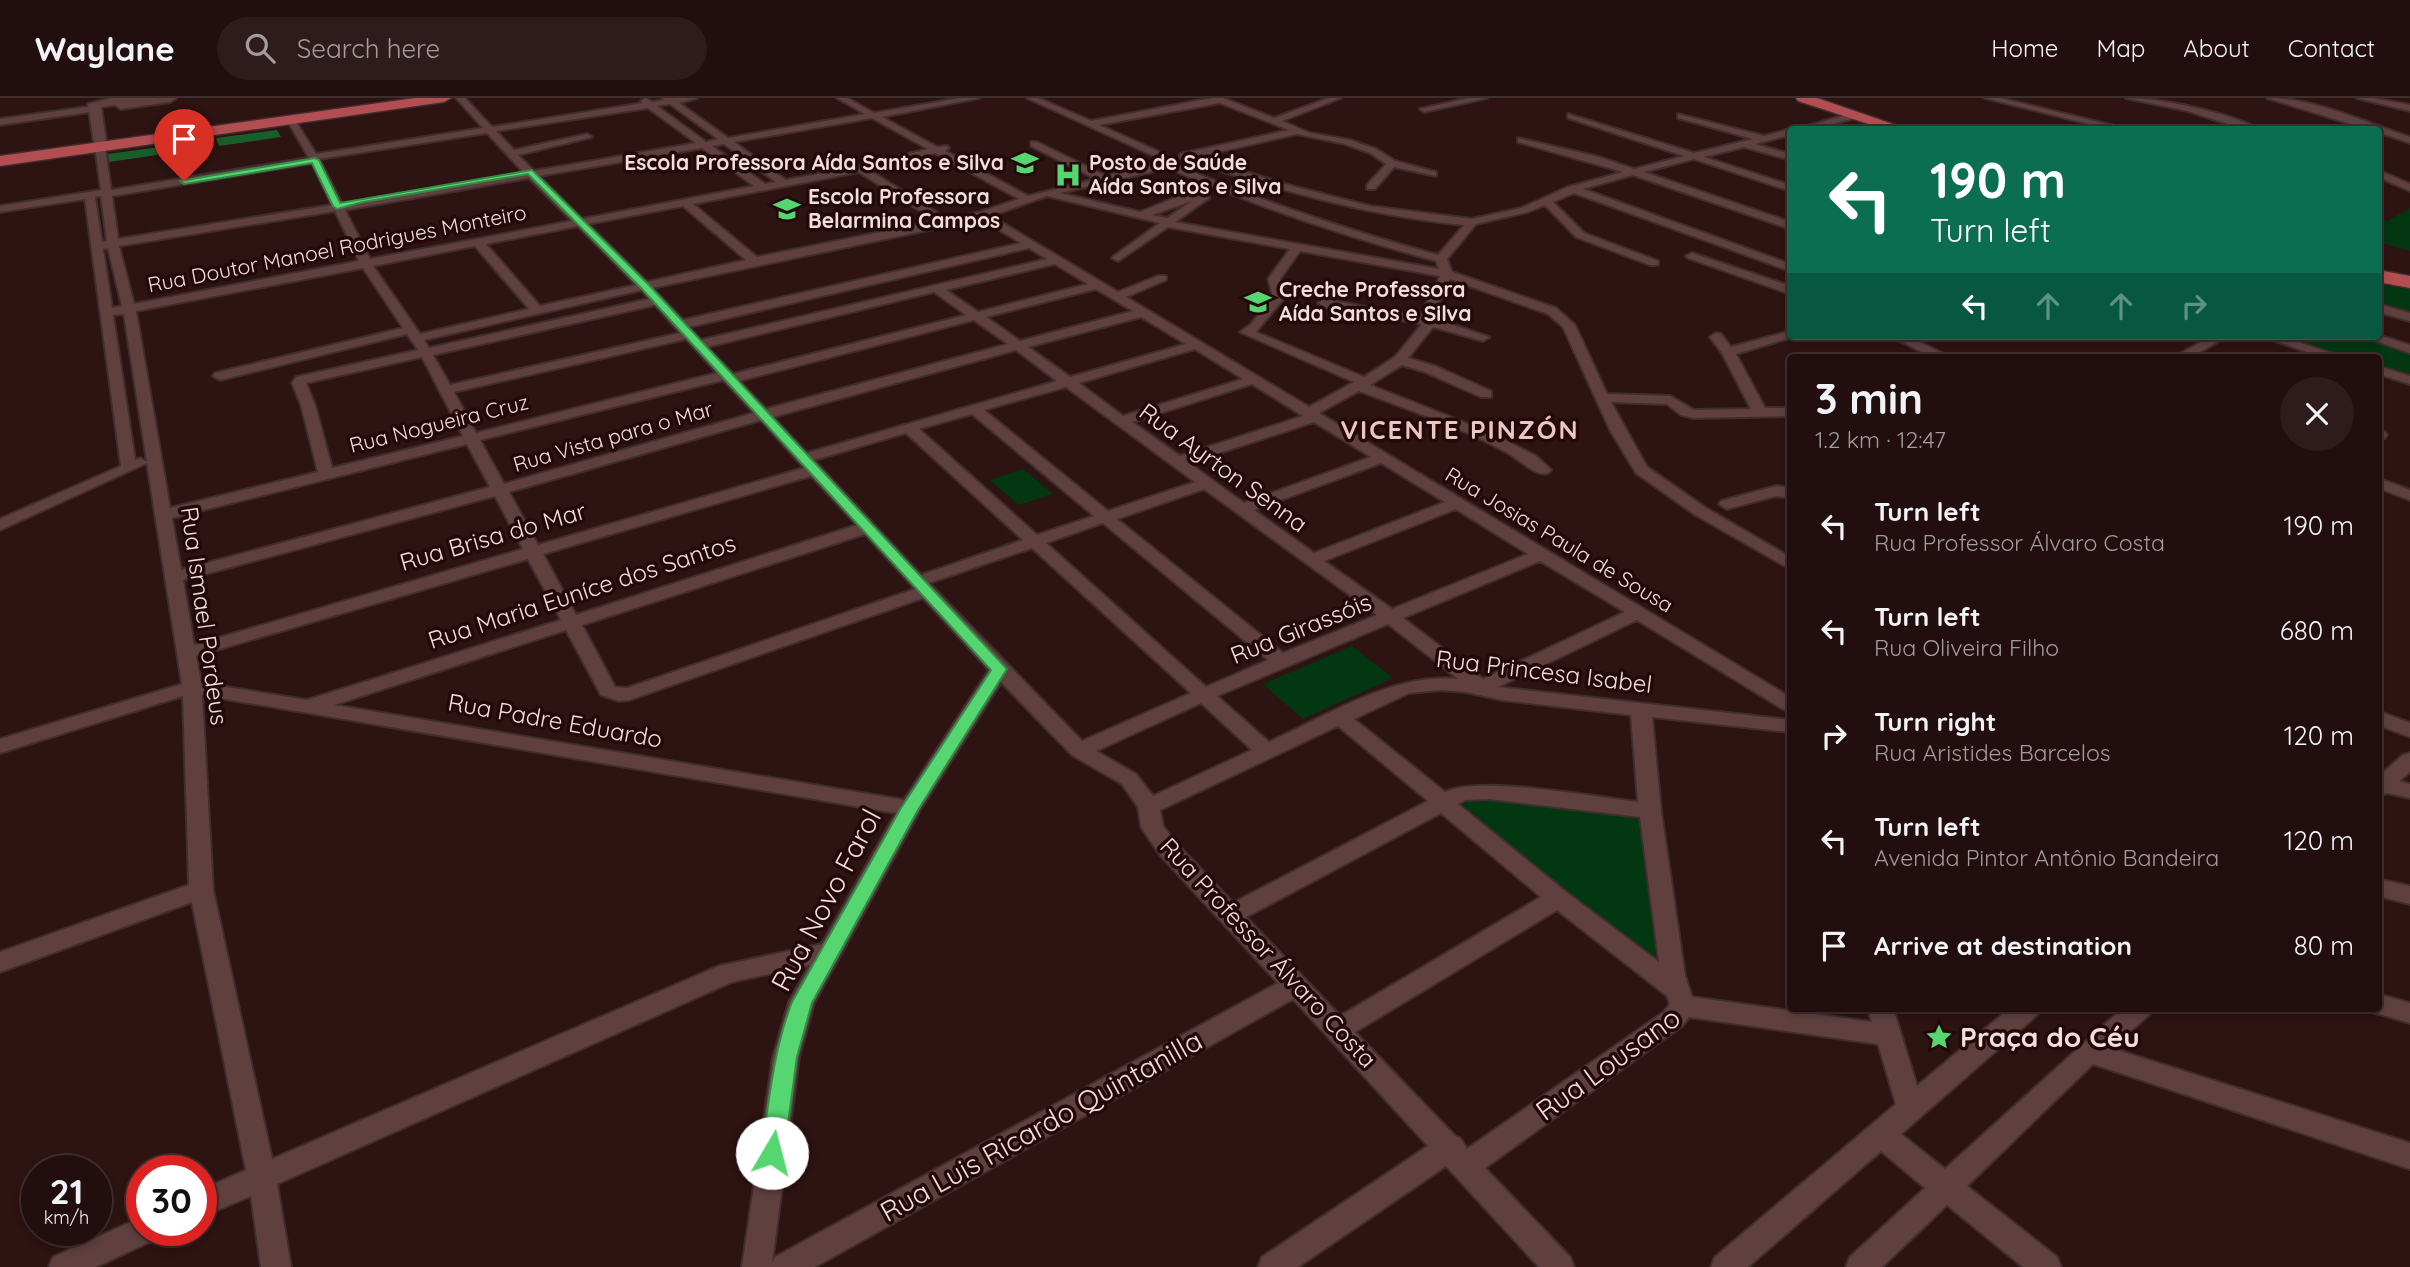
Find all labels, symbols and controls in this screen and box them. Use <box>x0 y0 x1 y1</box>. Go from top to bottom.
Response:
search box <box>217 17 707 80</box>
text: Waylane <box>35 28 175 69</box>
icon: search <box>241 29 279 67</box>
text: Search here <box>297 32 440 65</box>
text: Home <box>1991 33 2058 63</box>
text: Map <box>2096 33 2145 63</box>
text: About <box>2183 33 2250 63</box>
text: Contact <box>2288 33 2375 63</box>
pin <box>154 109 214 181</box>
icon: arrive <box>165 120 203 158</box>
school or university icon: Escola Professora Aída Santos e Silva <box>1010 148 1040 178</box>
place label: Escola Professora Aída Santos e Silva <box>624 149 1004 175</box>
place label: Posto de Saúde Aída Santos e Silva <box>1089 149 1281 199</box>
text: 190 m <box>1930 149 2066 210</box>
icon: left <box>1815 154 1906 245</box>
hospital icon: Posto de Saúde Aída Santos e Silva <box>1053 160 1083 190</box>
place label: Escola Professora Belarmina Campos <box>808 183 1000 233</box>
school or university icon: Escola Professora Belarmina Campos <box>772 194 802 224</box>
street label: Rua Doutor Manoel Rodrigues Monteiro <box>145 199 528 298</box>
text: Turn left <box>1930 210 2051 250</box>
place label: Creche Professora Aída Santos e Silva <box>1279 276 1471 326</box>
school or university icon: Creche Professora Aída Santos e Silva <box>1243 287 1273 317</box>
icon: left <box>1956 287 1994 325</box>
icon: ahead <box>2029 287 2067 325</box>
icon: ahead <box>2102 287 2140 325</box>
icon: right <box>2175 287 2213 325</box>
text: 3 min <box>1815 372 1923 425</box>
button: close <box>2280 377 2354 451</box>
street label: Rua Nogueira Cruz <box>347 388 531 458</box>
street label: Rua Vista para o Mar <box>510 395 716 477</box>
street label: Rua Ayrton Senna <box>1134 396 1314 538</box>
district label: VICENTE PINZÓN <box>1340 413 1580 446</box>
text: 1.2 km · 12:47 <box>1815 425 1946 454</box>
street label: Rua Josias Paula de Sousa <box>1441 461 1678 618</box>
street label: Rua Brisa do Mar <box>396 495 589 577</box>
text: Turn left <box>1874 495 1981 528</box>
street label: Rua Ismael Pordeus <box>175 505 235 727</box>
icon: left <box>1815 507 1853 545</box>
text: 190 m <box>2284 509 2354 542</box>
street label: Rua Maria Euníce dos Santos <box>424 527 739 655</box>
text: Rua Professor Álvaro Costa <box>1874 528 2165 557</box>
street label: Rua Girassóis <box>1226 586 1375 670</box>
text: Turn left <box>1874 600 1981 633</box>
icon: left <box>1815 612 1853 650</box>
text: 680 m <box>2280 614 2354 647</box>
text: Rua Oliveira Filho <box>1874 633 2059 662</box>
street label: Rua Princesa Isabel <box>1434 643 1654 699</box>
street label: Rua Padre Eduardo <box>446 686 665 754</box>
text: Turn right <box>1874 705 1996 738</box>
icon: right <box>1815 717 1853 755</box>
text: 120 m <box>2284 719 2354 752</box>
text: Rua Aristides Barcelos <box>1874 738 2111 767</box>
street label: Rua Novo Farol <box>763 803 888 997</box>
text: Turn left <box>1874 810 1981 843</box>
icon: left <box>1815 822 1853 860</box>
text: 120 m <box>2284 824 2354 857</box>
street label: Rua Professor Álvaro Costa <box>1154 831 1383 1074</box>
text: Avenida Pintor Antônio Bandeira <box>1874 843 2219 872</box>
icon: arrive <box>1815 927 1853 965</box>
text: Arrive at destination <box>1874 929 2132 962</box>
text: 80 m <box>2294 929 2354 962</box>
street label: Rua Lousano <box>1529 999 1687 1128</box>
place label: Praça do Céu <box>1960 1019 2140 1054</box>
street label: Rua Luis Ricardo Quintanilla <box>874 1022 1208 1229</box>
place icon: Praça do Céu <box>1924 1022 1954 1052</box>
position arrow <box>735 1116 809 1190</box>
speed limit sign: 30 <box>126 1155 217 1246</box>
text: 21 <box>50 1169 83 1213</box>
text: km/h <box>44 1206 89 1229</box>

